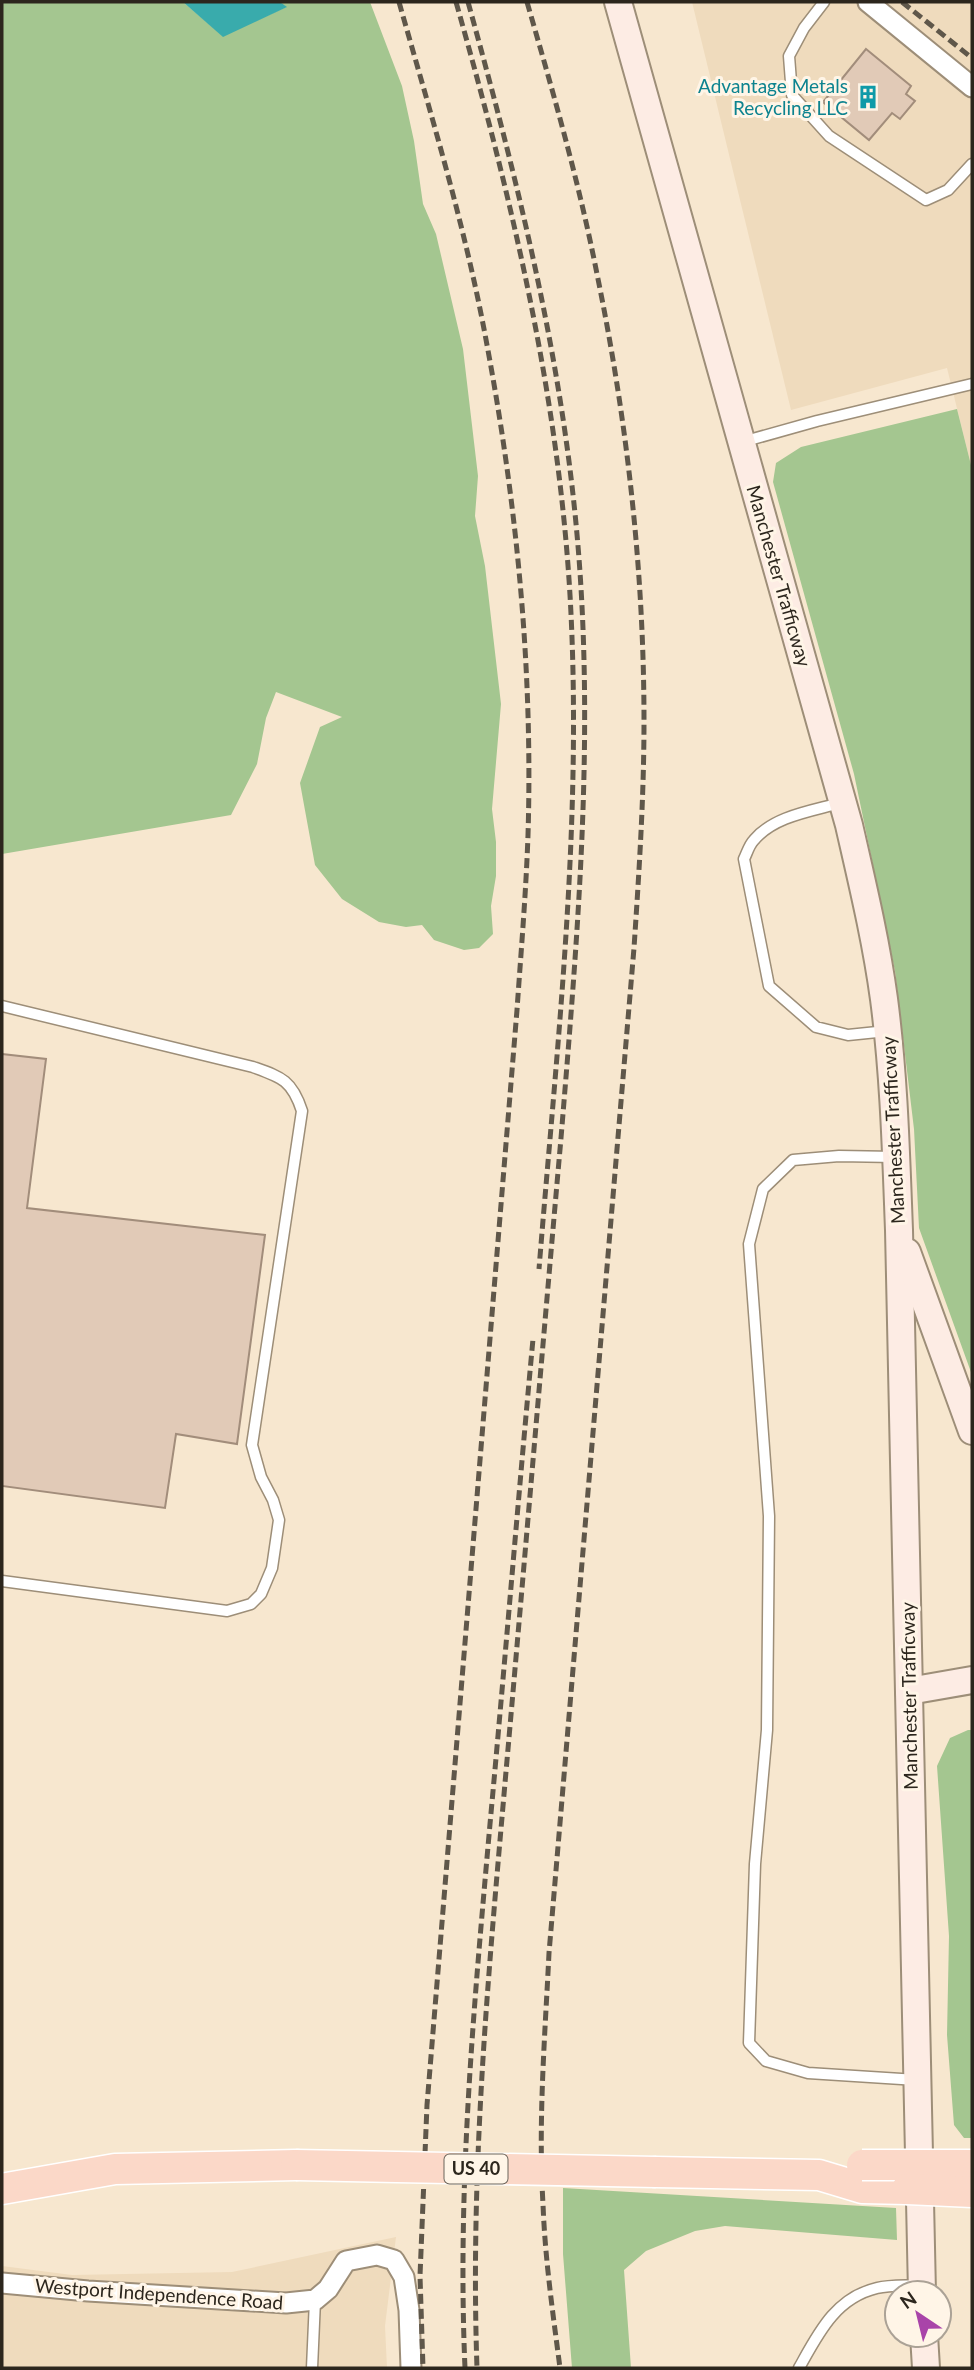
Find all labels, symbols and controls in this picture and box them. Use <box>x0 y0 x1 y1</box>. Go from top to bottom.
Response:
place label: Advantage Metals Recycling LLC <box>698 74 848 119</box>
building icon: Advantage Metals Recycling LLC <box>854 83 882 111</box>
street label: Manchester Trafficway <box>743 482 816 670</box>
street label: Manchester Trafficway <box>876 1035 909 1224</box>
street label: Manchester Trafficway <box>895 1602 922 1790</box>
road number: US 40 <box>444 2154 508 2183</box>
street label: Westport Independence Road <box>34 2273 284 2314</box>
north arrow <box>883 2279 953 2349</box>
text: N <box>895 2286 921 2313</box>

